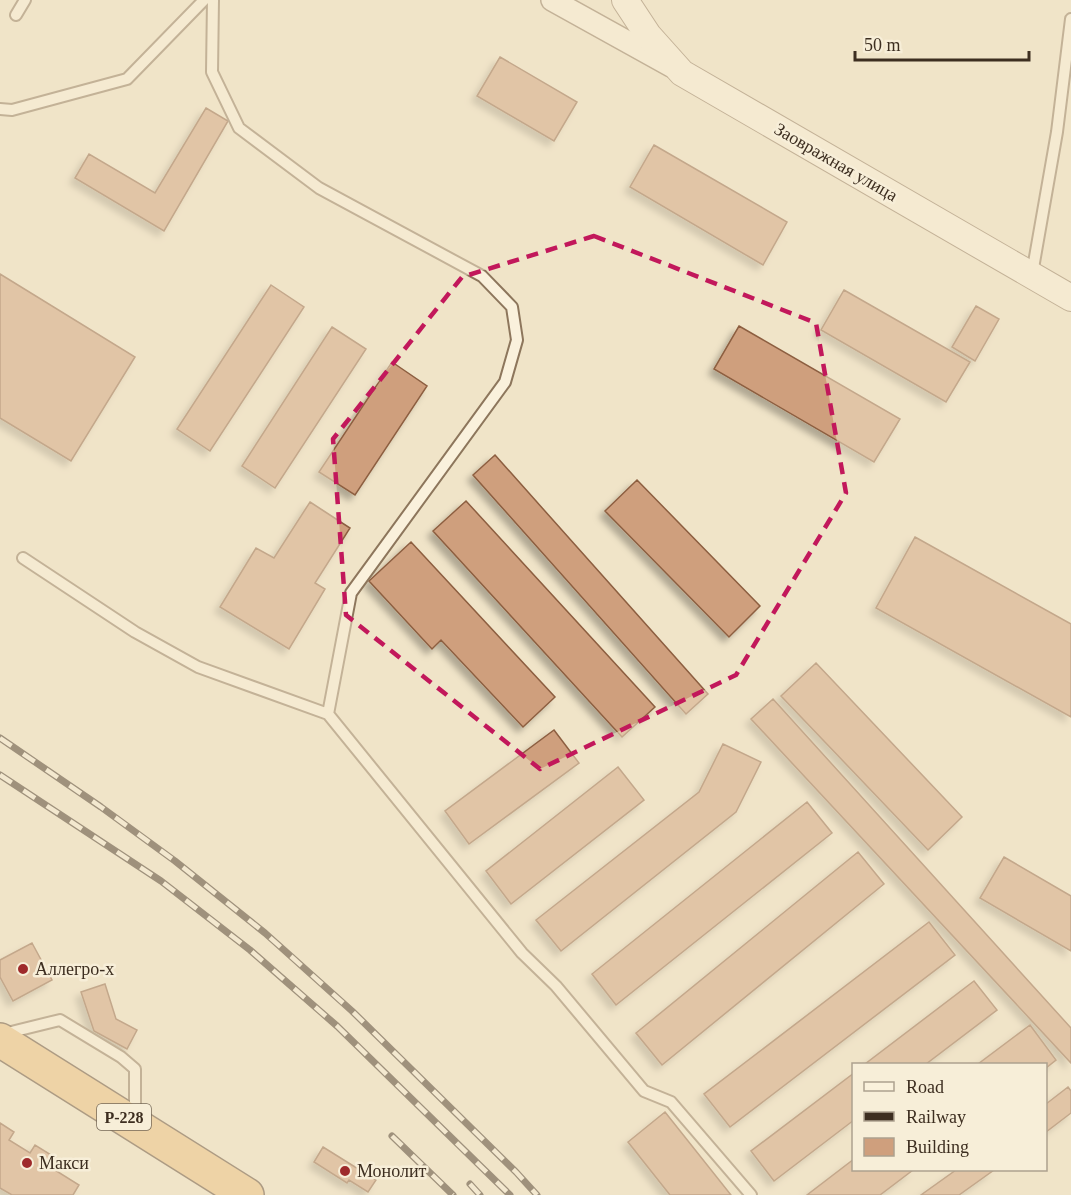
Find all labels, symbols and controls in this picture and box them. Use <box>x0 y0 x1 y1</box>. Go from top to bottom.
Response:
scale bar <box>855 24 1029 62</box>
text: 50 m <box>864 35 901 55</box>
street label: Заовражная улица <box>771 119 901 205</box>
place label: Аллегро-х <box>35 959 114 979</box>
marker: Аллегро-х <box>16 962 30 976</box>
legend <box>852 1063 1047 1171</box>
text: Road <box>906 1077 944 1097</box>
road number: Р-228 <box>97 1104 151 1130</box>
text: Railway <box>906 1107 966 1127</box>
text: Building <box>906 1137 969 1157</box>
place label: Макси <box>39 1153 89 1173</box>
marker: Макси <box>20 1156 34 1170</box>
place label: Монолит <box>357 1161 427 1181</box>
marker: Монолит <box>338 1164 352 1178</box>

